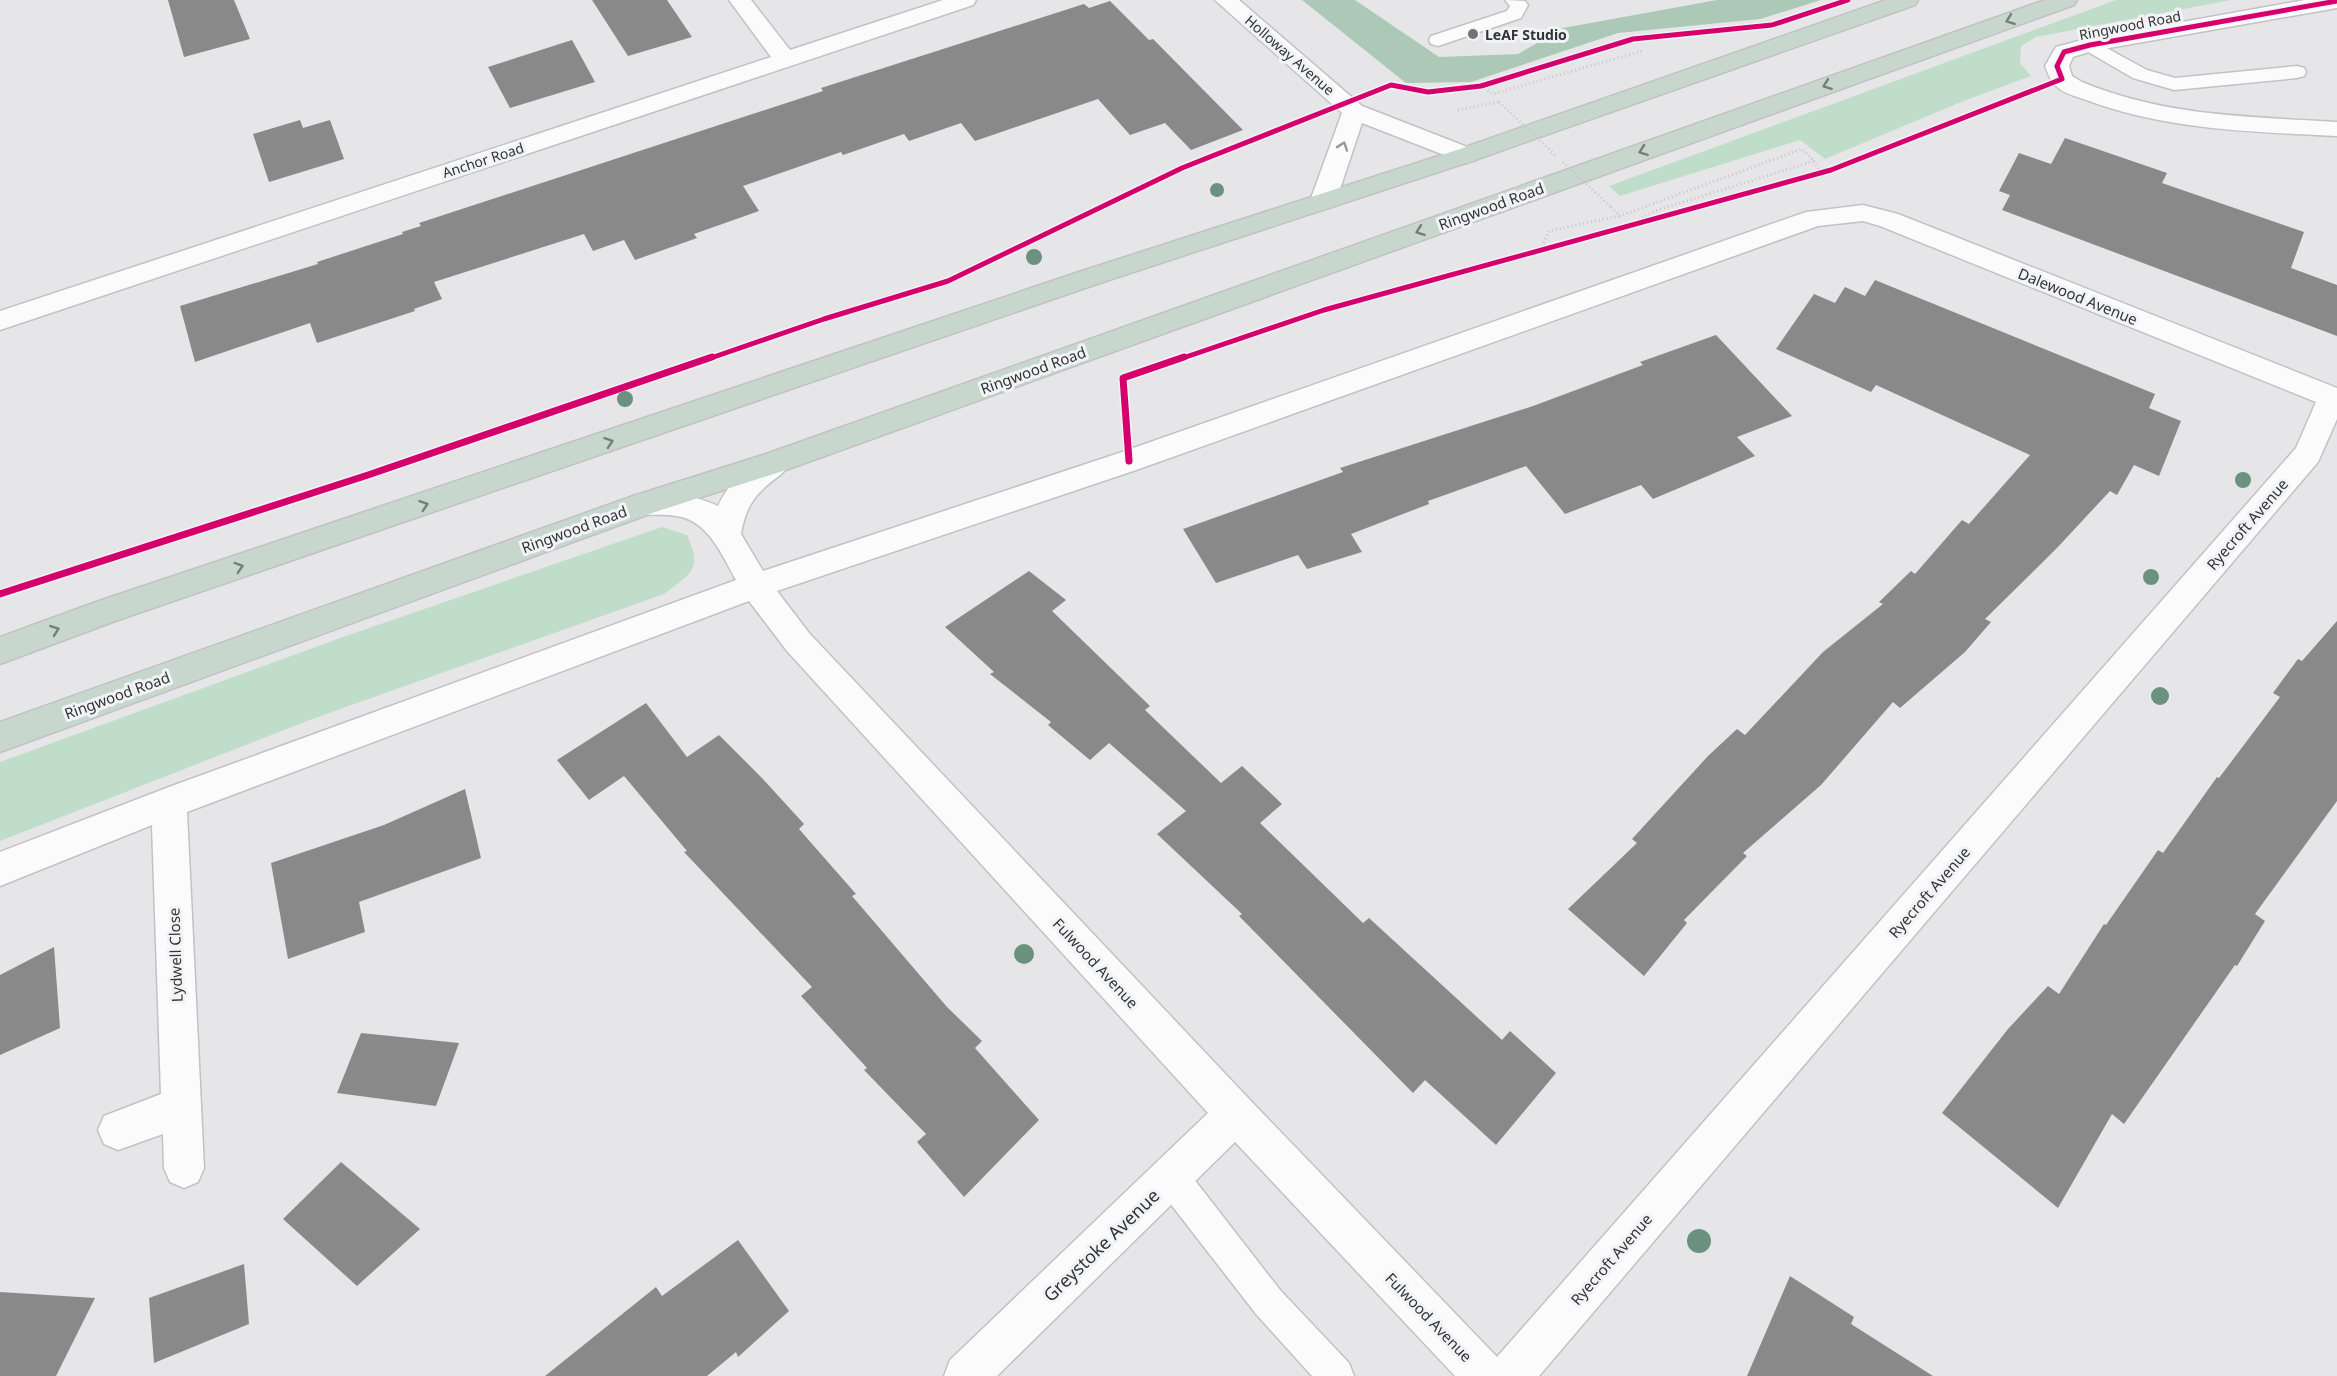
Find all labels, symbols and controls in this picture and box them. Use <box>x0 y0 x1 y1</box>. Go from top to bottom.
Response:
street label: Ringwood Road <box>2077 6 2183 44</box>
street label: Holloway Avenue <box>1241 11 1339 99</box>
one-way arrow <box>2006 12 2016 25</box>
place label: LeAF Studio <box>1485 25 1567 44</box>
marker: LeAF Studio <box>1466 27 1480 41</box>
one-way arrow <box>1822 78 1833 91</box>
street label: Anchor Road <box>440 138 526 182</box>
one-way arrow <box>1335 141 1348 152</box>
one-way arrow <box>1638 144 1649 157</box>
street label: Ringwood Road <box>1436 178 1546 234</box>
one-way arrow <box>1415 224 1426 237</box>
street label: Dalewood Avenue <box>2015 263 2141 329</box>
street label: Ringwood Road <box>978 342 1088 398</box>
one-way arrow <box>603 436 614 449</box>
street label: Ryecroft Avenue <box>2202 474 2292 574</box>
one-way arrow <box>418 499 429 512</box>
street label: Ringwood Road <box>519 501 629 557</box>
one-way arrow <box>233 561 244 574</box>
one-way arrow <box>49 625 60 637</box>
street label: Ringwood Road <box>62 667 172 723</box>
street label: Ryecroft Avenue <box>1884 842 1974 942</box>
street label: Lydwell Close <box>163 907 187 1003</box>
street label: Fulwood Avenue <box>1049 914 1143 1012</box>
street label: Greystoke Avenue <box>1038 1183 1164 1307</box>
street label: Ryecroft Avenue <box>1566 1209 1656 1309</box>
street label: Fulwood Avenue <box>1381 1268 1477 1366</box>

